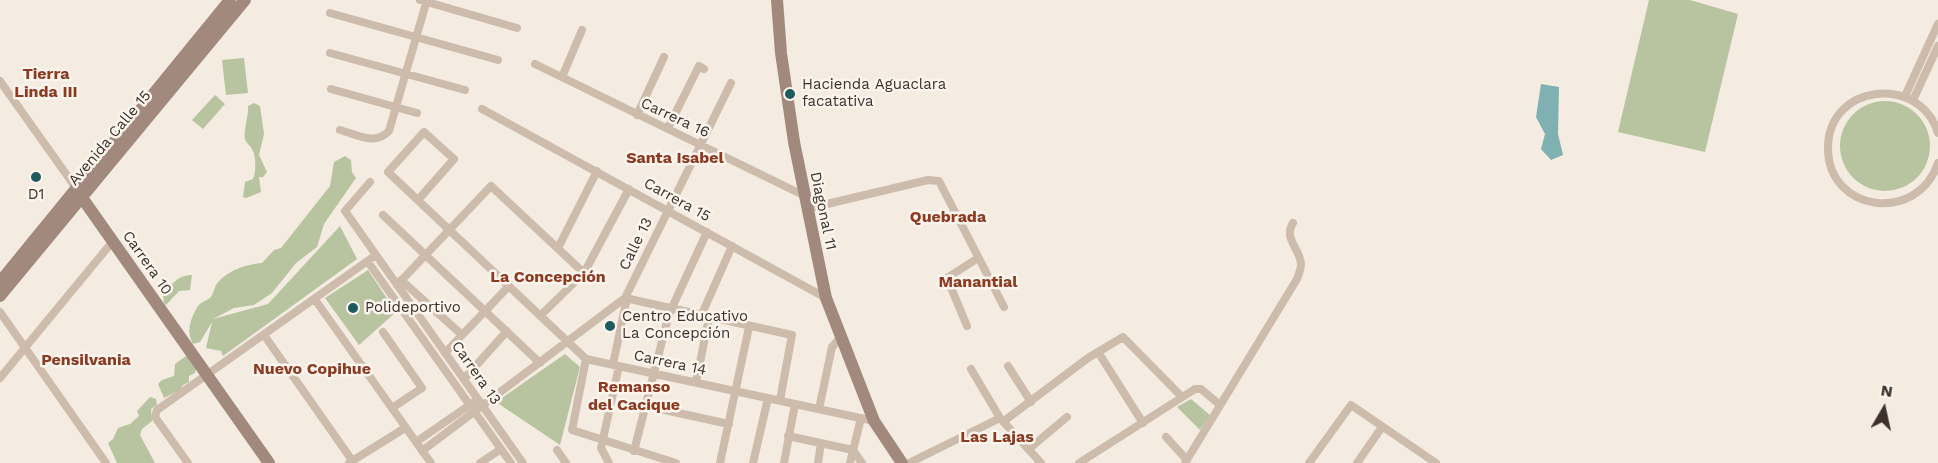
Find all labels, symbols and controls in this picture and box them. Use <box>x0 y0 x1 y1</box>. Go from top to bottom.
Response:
district label: Tierra Linda III <box>14 64 78 102</box>
place label: Hacienda Aguaclara facatativa <box>802 76 946 111</box>
street label: Avenida Calle 15 <box>65 87 155 189</box>
marker: Hacienda Aguaclara facatativa <box>783 87 797 101</box>
street label: Carrera 16 <box>638 94 712 142</box>
district label: Santa Isabel <box>626 148 724 168</box>
marker: D1 <box>29 170 43 184</box>
street label: Diagonal 11 <box>806 170 840 252</box>
street label: Carrera 15 <box>640 174 714 226</box>
place label: D1 <box>28 186 44 204</box>
district label: Quebrada <box>910 207 986 227</box>
street label: Calle 13 <box>616 215 656 273</box>
street label: Carrera 10 <box>118 227 176 299</box>
district label: La Concepción <box>490 267 606 287</box>
district label: Manantial <box>939 272 1017 292</box>
place label: Polideportivo <box>365 299 461 317</box>
marker: Polideportivo <box>346 301 360 315</box>
place label: Centro Educativo La Concepción <box>622 308 748 343</box>
marker: Centro Educativo La Concepción <box>603 319 617 333</box>
street label: Carrera 13 <box>448 338 504 408</box>
street label: Carrera 14 <box>632 347 708 379</box>
district label: Pensilvania <box>41 350 131 370</box>
district label: Nuevo Copihue <box>253 359 371 379</box>
district label: Remanso del Cacique <box>588 377 680 415</box>
north arrow <box>1854 379 1914 439</box>
text: N <box>1880 380 1894 401</box>
district label: Las Lajas <box>960 427 1034 447</box>

